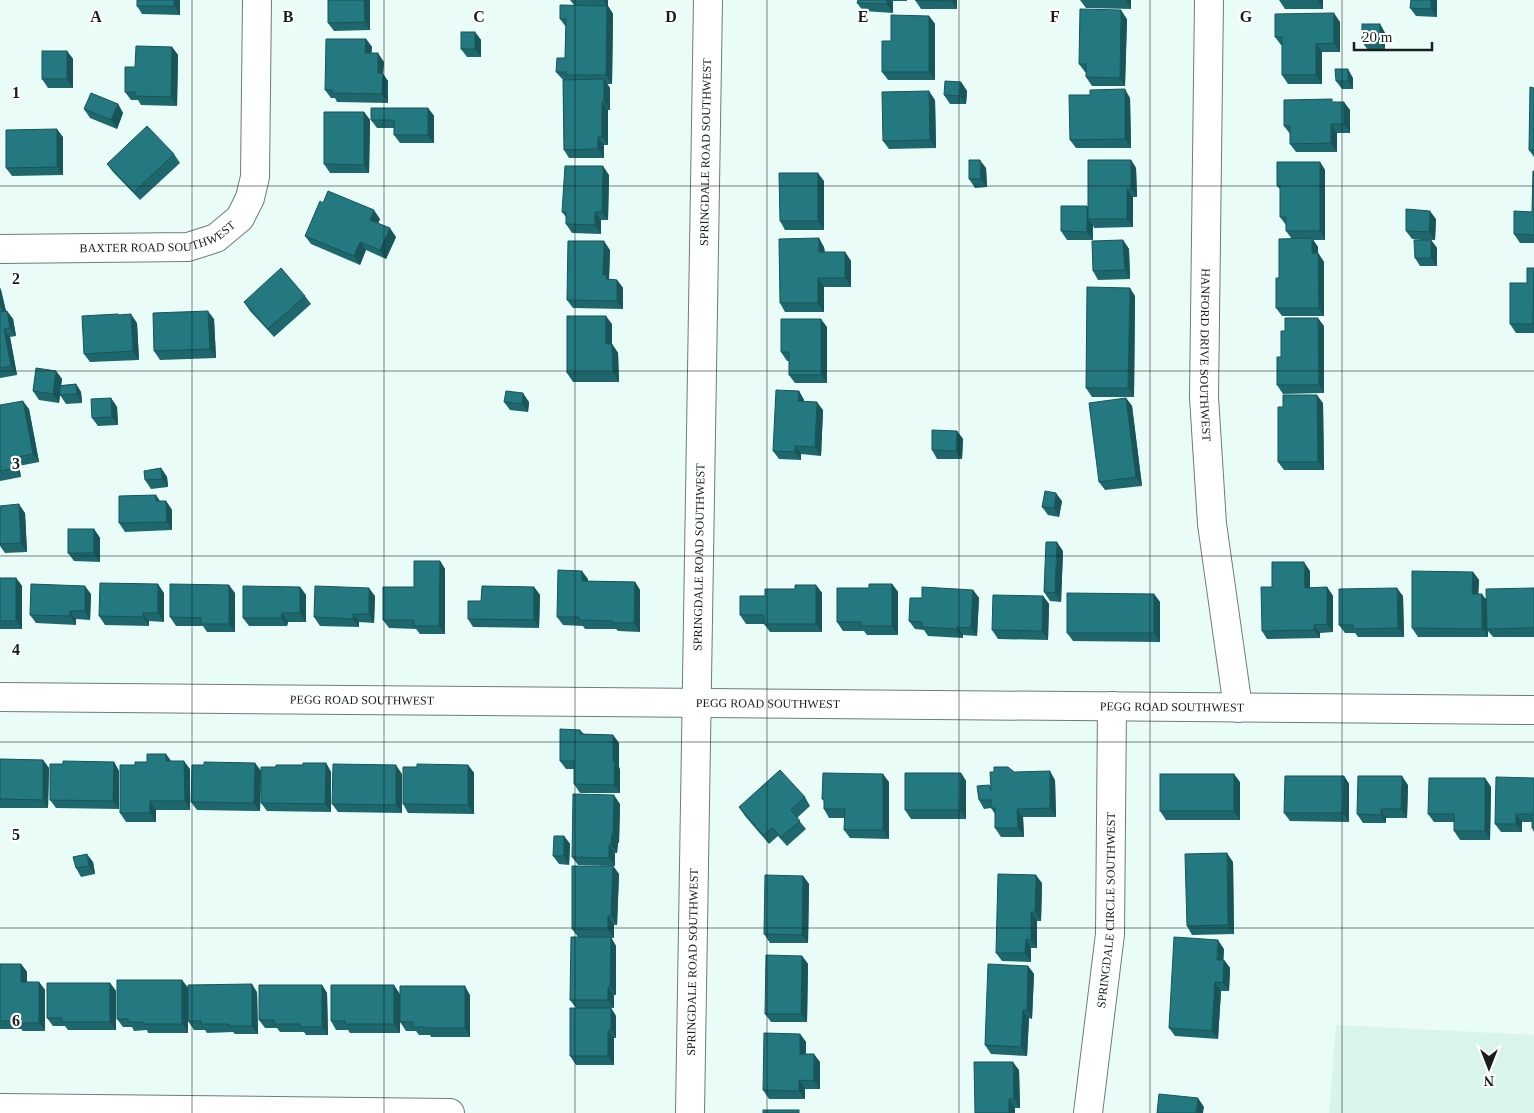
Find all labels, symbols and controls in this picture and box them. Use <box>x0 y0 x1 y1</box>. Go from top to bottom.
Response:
text: A <box>90 8 102 25</box>
text: B <box>283 8 294 25</box>
text: C <box>473 8 485 25</box>
text: D <box>665 8 677 25</box>
text: E <box>858 8 868 25</box>
text: F <box>1050 8 1060 25</box>
text: G <box>1240 8 1253 25</box>
scale bar <box>1354 20 1432 52</box>
text: 20 m <box>1362 29 1393 45</box>
street label: SPRINGDALE ROAD SOUTHWEST <box>697 58 714 246</box>
text: 1 <box>12 84 20 101</box>
street label: BAXTER ROAD SOUTHWEST <box>79 217 239 255</box>
street label: HANFORD DRIVE SOUTHWEST <box>1197 268 1214 443</box>
text: 2 <box>12 270 20 287</box>
text: 3 <box>12 455 20 472</box>
street label: SPRINGDALE ROAD SOUTHWEST <box>690 463 708 651</box>
text: 4 <box>12 641 20 658</box>
street label: PEGG ROAD SOUTHWEST <box>290 692 435 708</box>
street label: PEGG ROAD SOUTHWEST <box>696 696 841 711</box>
street label: PEGG ROAD SOUTHWEST <box>1100 699 1245 715</box>
street label: SPRINGDALE CIRCLE SOUTHWEST <box>1094 812 1118 1009</box>
text: 5 <box>12 826 20 843</box>
street label: SPRINGDALE ROAD SOUTHWEST <box>684 867 701 1056</box>
text: 6 <box>12 1012 20 1029</box>
north arrow <box>1464 1043 1514 1093</box>
text: N <box>1484 1073 1494 1088</box>

